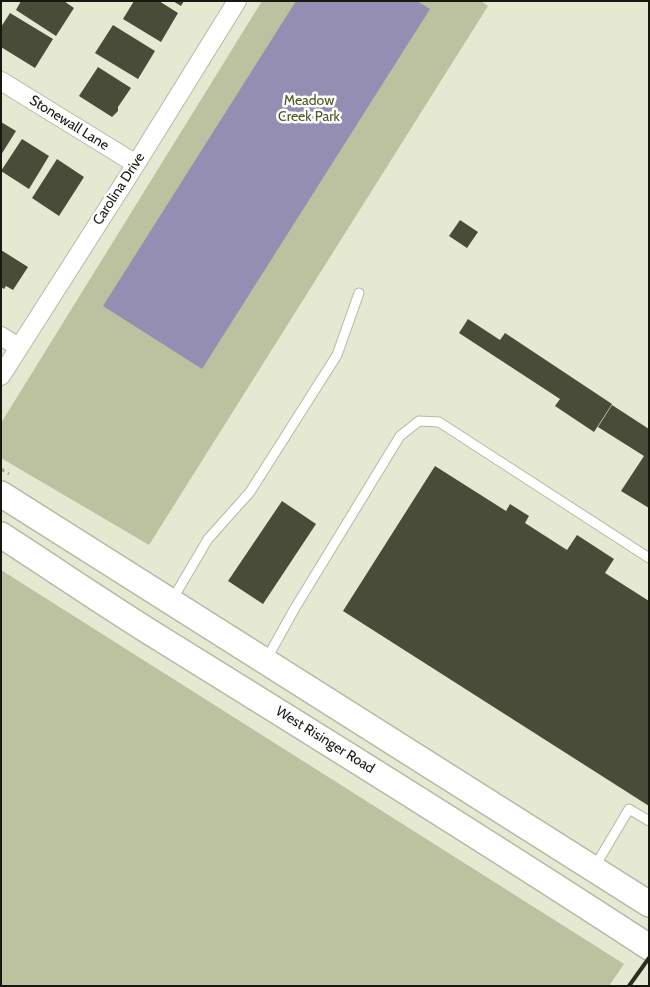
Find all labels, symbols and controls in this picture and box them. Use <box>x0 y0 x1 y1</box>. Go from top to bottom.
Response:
street label: Stonewall Lane <box>26 92 112 154</box>
park label: Meadow Creek Park <box>278 93 340 125</box>
street label: Carolina Drive <box>89 150 149 228</box>
street label: West Risinger Road <box>272 703 378 777</box>

